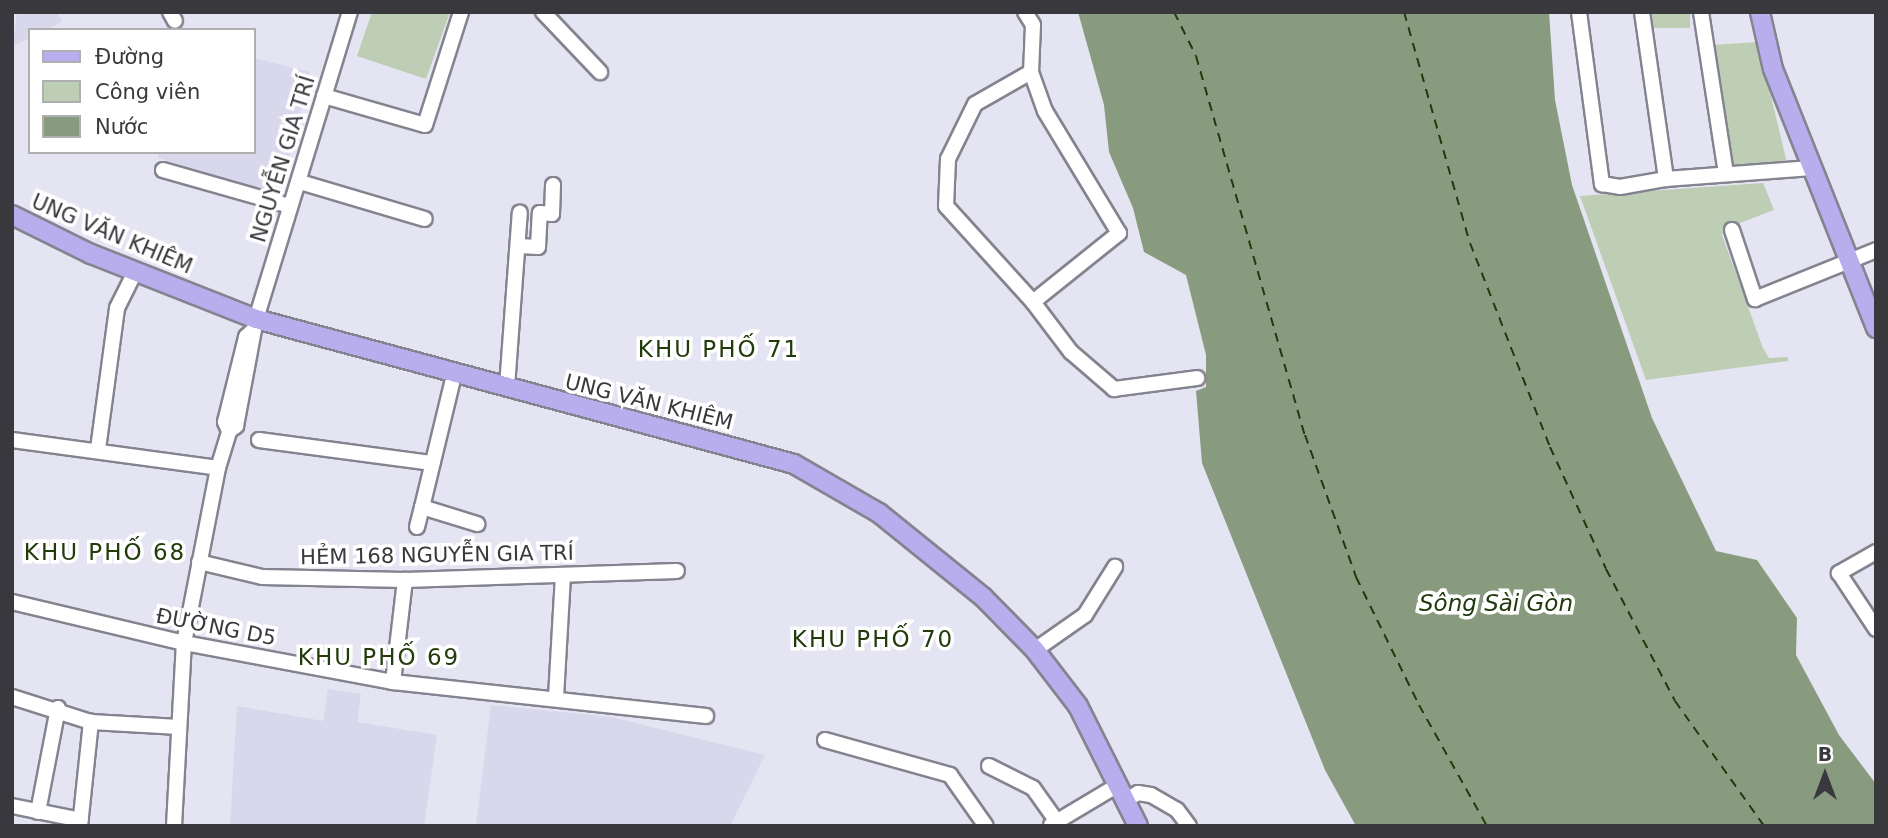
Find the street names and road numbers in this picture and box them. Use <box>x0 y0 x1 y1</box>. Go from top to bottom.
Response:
street label: NGUYỄN GIA TRÍ <box>246 73 320 245</box>
street label: UNG VĂN KHIÊM <box>28 189 196 279</box>
street label: UNG VĂN KHIÊM <box>562 369 736 435</box>
street label: HẺM 168 NGUYỄN GIA TRÍ <box>300 540 574 570</box>
street label: ĐƯỜNG D5 <box>154 603 278 651</box>

